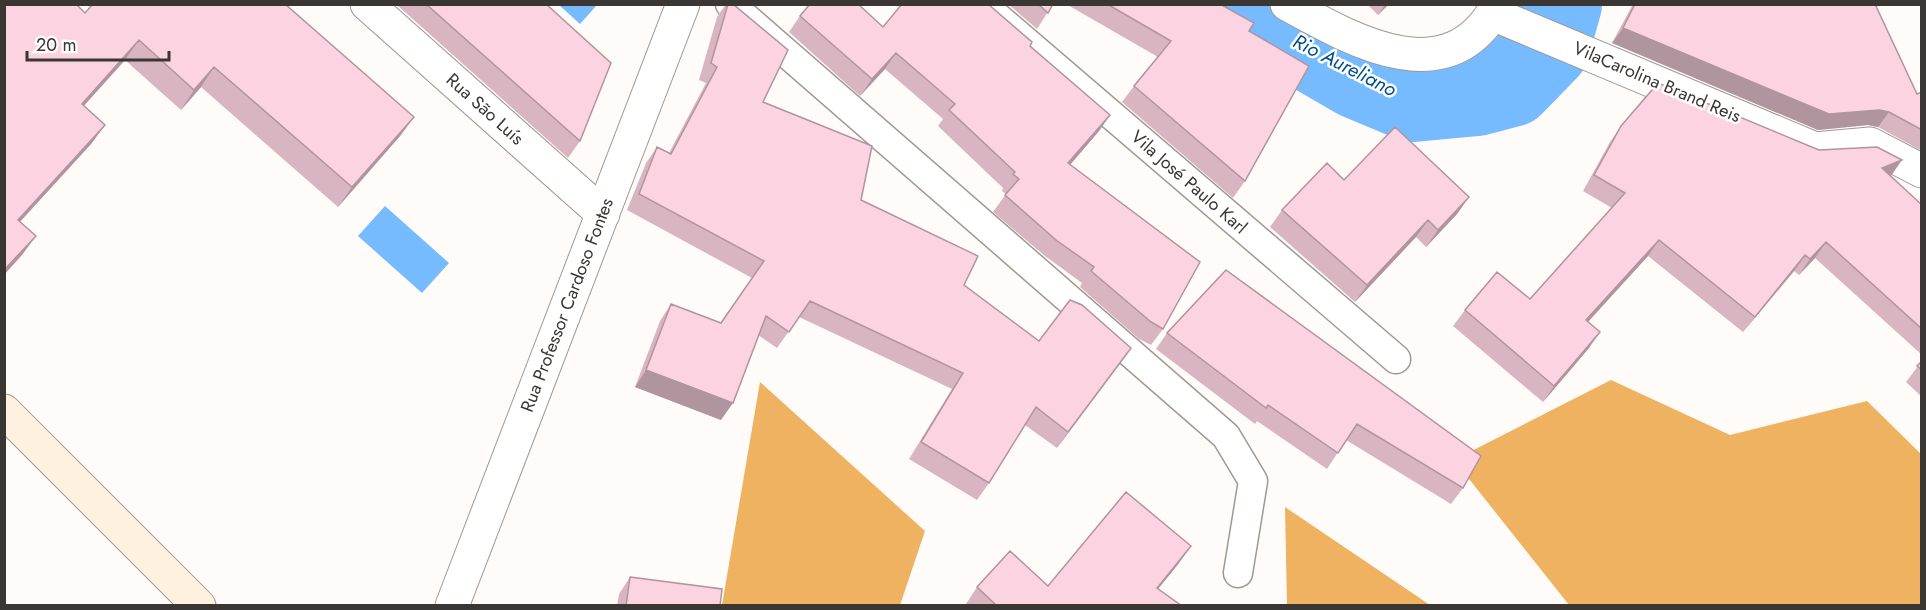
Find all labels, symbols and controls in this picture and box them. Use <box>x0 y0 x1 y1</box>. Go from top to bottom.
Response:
scale bar <box>27 24 170 62</box>
water label: Rio Aureliano <box>1288 27 1402 104</box>
text: 20 m <box>36 32 76 58</box>
street label: VilaCarolina Brand Reis <box>1569 35 1745 129</box>
street label: Rua São Luís <box>440 67 530 151</box>
street label: Vila José Paulo Karl <box>1125 124 1253 240</box>
street label: Rua Professor Cardoso Fontes <box>514 194 620 416</box>

